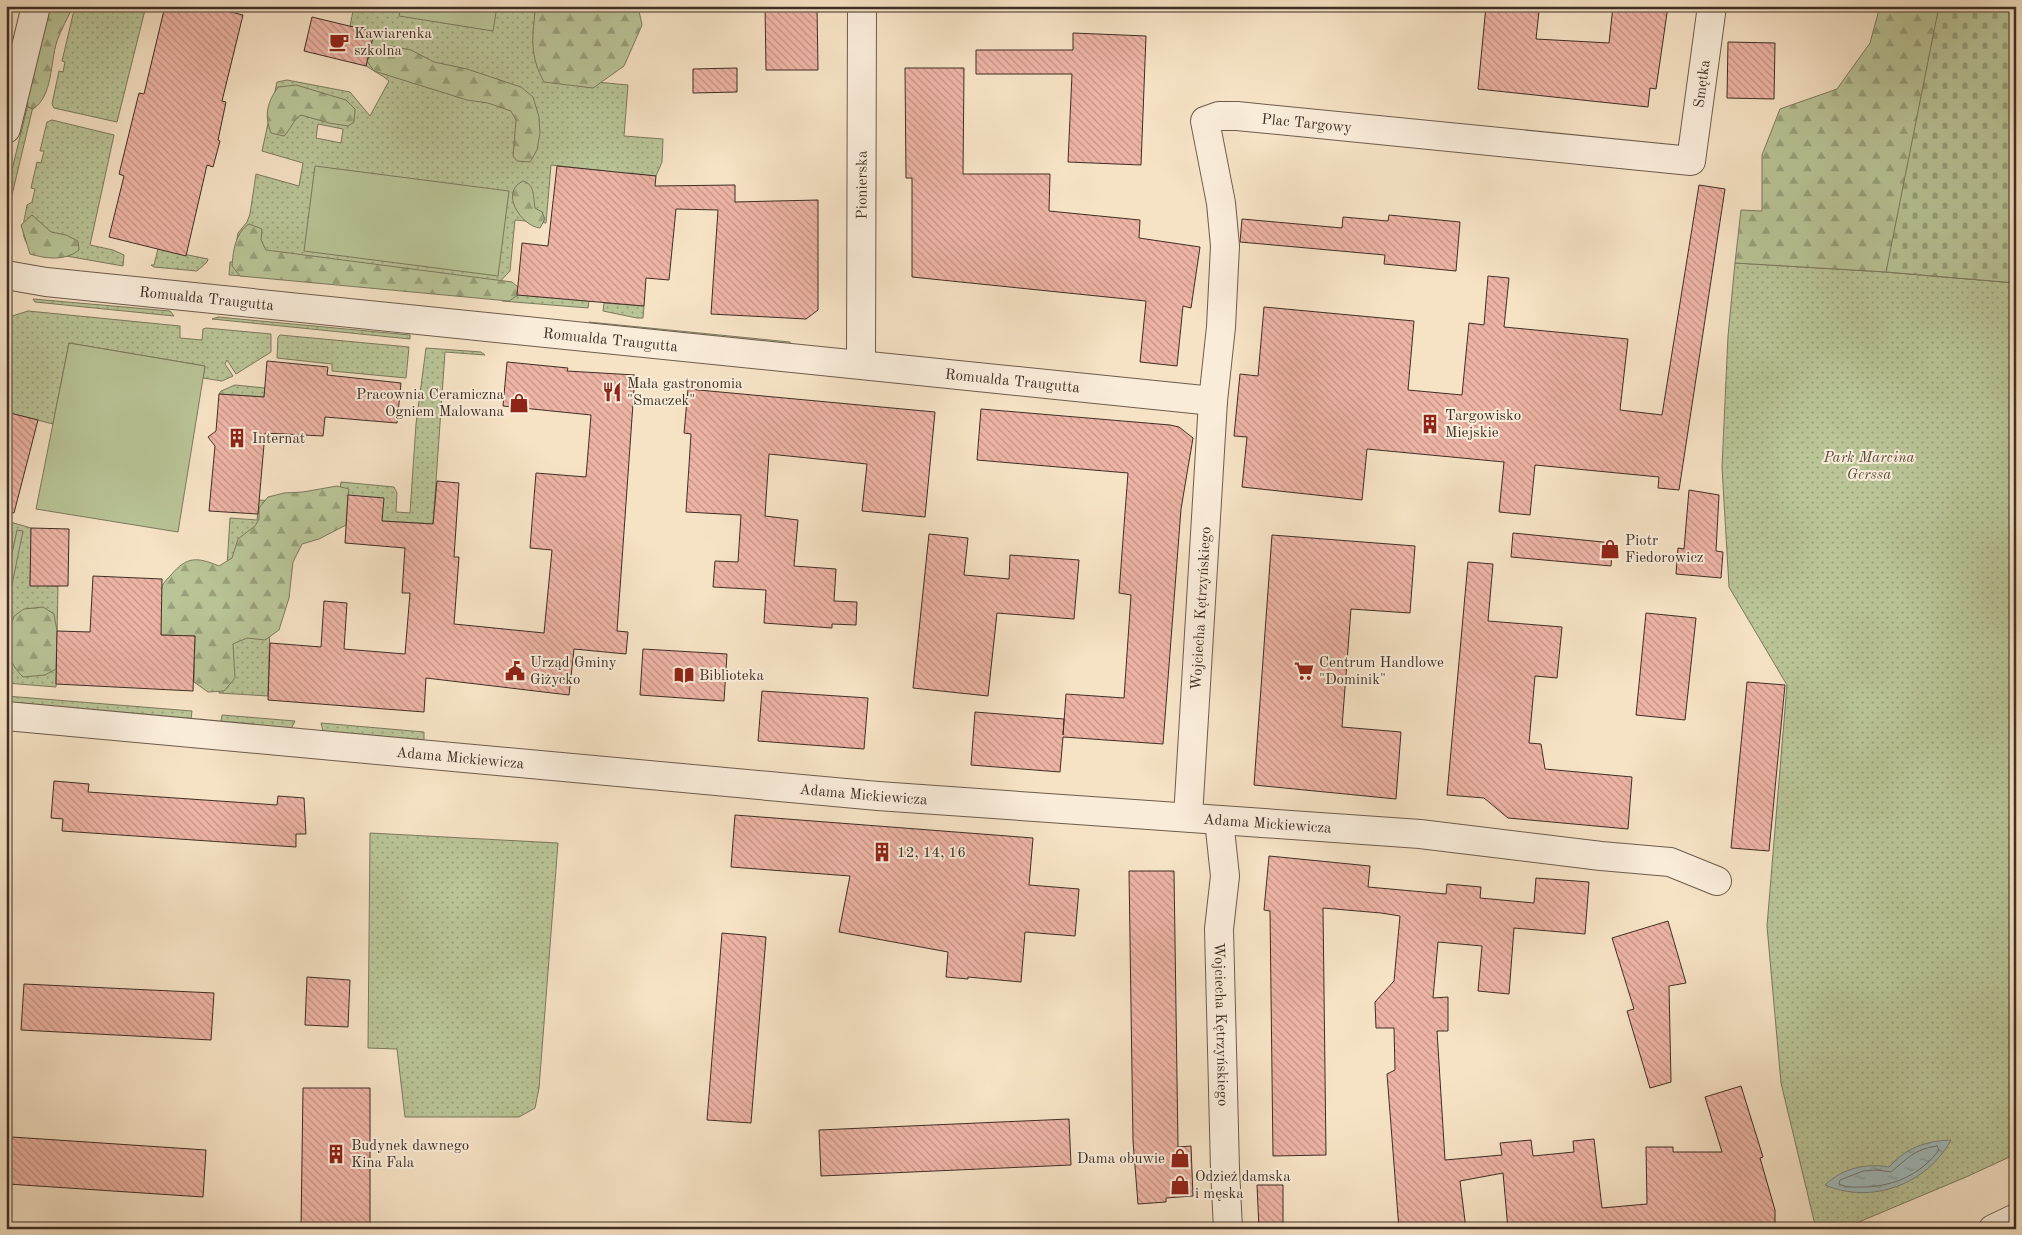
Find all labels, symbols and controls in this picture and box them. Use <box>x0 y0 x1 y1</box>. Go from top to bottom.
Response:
place label: Kawiarenka szkolna <box>354 27 432 59</box>
cafe icon: Kawiarenka szkolna <box>328 31 350 53</box>
street label: Smętka <box>1692 58 1714 109</box>
street label: Plac Targowy <box>1261 112 1353 136</box>
street label: Pionierska <box>855 150 871 219</box>
street label: Romualda Traugutta <box>138 286 275 314</box>
street label: Romualda Traugutta <box>542 327 679 355</box>
street label: Romualda Traugutta <box>944 368 1081 396</box>
place label: Mała gastronomia "Smaczek" <box>627 377 743 409</box>
restaurant icon: Mała gastronomia "Smaczek" <box>601 381 623 403</box>
place label: Pracownia Ceramiczna Ogniem Malowana <box>356 388 505 420</box>
shop icon: Pracownia Ceramiczna Ogniem Malowana <box>508 392 530 414</box>
place label: Targowisko Miejskie <box>1445 409 1521 441</box>
building icon: Targowisko Miejskie <box>1419 413 1441 435</box>
building icon: Internat <box>226 427 248 449</box>
place label: Internat <box>252 432 305 447</box>
park label: Park Marcina Gerssa <box>1822 451 1915 483</box>
street label: Wojciecha Kętrzyńskiego <box>1190 526 1214 691</box>
place label: Piotr Fiedorowicz <box>1625 534 1704 566</box>
shop icon: Piotr Fiedorowicz <box>1599 538 1621 560</box>
place label: Urząd Gminy Giżycko <box>530 656 617 688</box>
place label: Centrum Handlowe "Dominik" <box>1319 656 1444 688</box>
public building icon: Urząd Gminy Giżycko <box>504 660 526 682</box>
supermarket icon: Centrum Handlowe "Dominik" <box>1293 660 1315 682</box>
library icon: Biblioteka <box>673 664 695 686</box>
place label: Biblioteka <box>699 669 765 684</box>
street label: Adama Mickiewicza <box>395 746 525 773</box>
street label: Adama Mickiewicza <box>799 783 928 808</box>
street label: Adama Mickiewicza <box>1203 813 1332 837</box>
building icon: 12, 14, 16 <box>871 841 893 863</box>
place label: 12, 14, 16 <box>897 846 966 861</box>
street label: Wojciecha Kętrzyńskiego <box>1210 942 1229 1106</box>
place label: Budynek dawnego Kina Fala <box>351 1139 469 1171</box>
building icon: Budynek dawnego Kina Fala <box>325 1143 347 1165</box>
shop icon: Dama obuwie <box>1169 1147 1191 1169</box>
place label: Dama obuwie <box>1077 1152 1165 1167</box>
place label: Odzież damska i męska <box>1195 1170 1291 1202</box>
shop icon: Odzież damska i męska <box>1169 1174 1191 1196</box>

